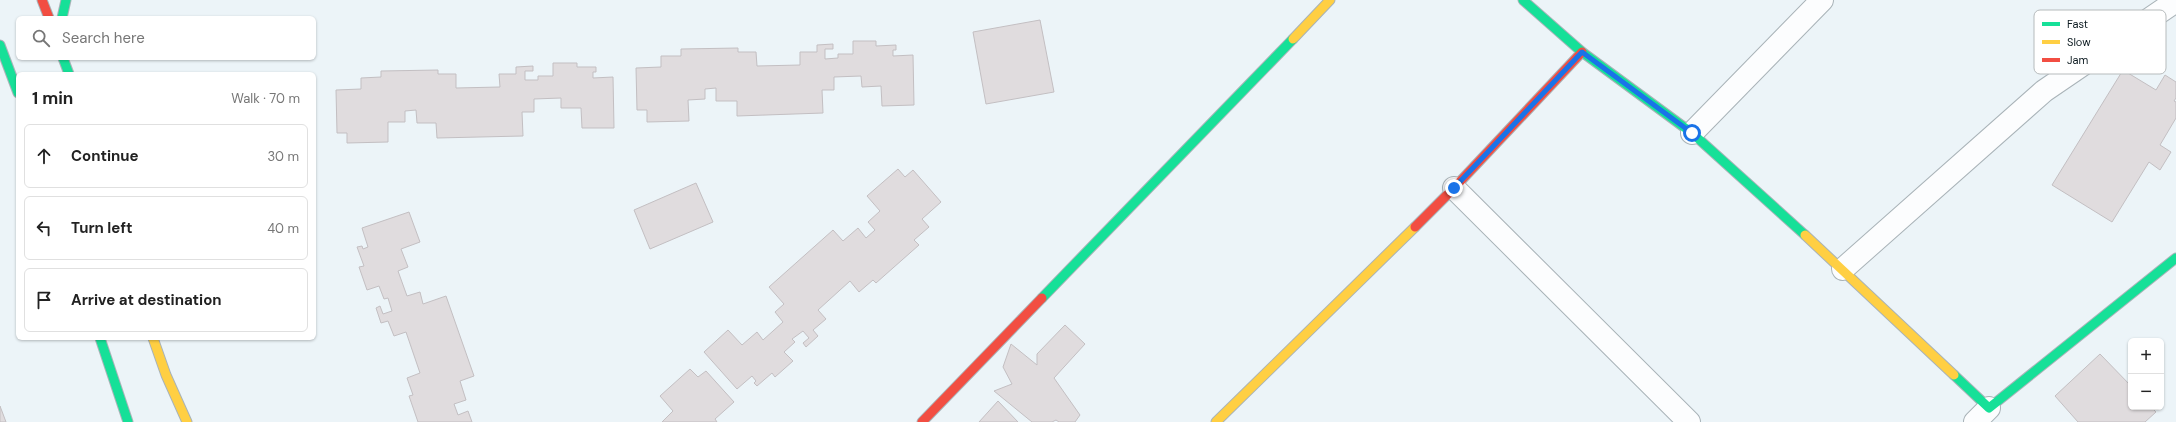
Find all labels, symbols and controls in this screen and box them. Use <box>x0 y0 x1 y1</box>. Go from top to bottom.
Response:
legend <box>2034 10 2166 74</box>
search box <box>16 16 316 60</box>
text: Fast <box>2067 17 2088 31</box>
icon: search <box>30 27 52 49</box>
text: Search here <box>62 28 145 48</box>
text: Slow <box>2067 35 2091 49</box>
text: Jam <box>2067 53 2088 67</box>
text: 1 min <box>32 87 73 109</box>
text: Walk · 70 m <box>231 90 300 107</box>
route start <box>1683 124 1701 142</box>
icon: ahead <box>33 145 55 167</box>
text: Continue <box>71 146 139 166</box>
text: 30 m <box>267 148 299 165</box>
route end <box>1445 179 1463 197</box>
icon: left <box>33 217 55 239</box>
text: Turn left <box>71 218 132 238</box>
text: 40 m <box>267 220 299 237</box>
icon: arrive <box>33 289 55 311</box>
text: Arrive at destination <box>71 290 222 310</box>
map controls <box>2128 338 2164 410</box>
button: + <box>2128 338 2164 374</box>
button: − <box>2128 374 2164 410</box>

